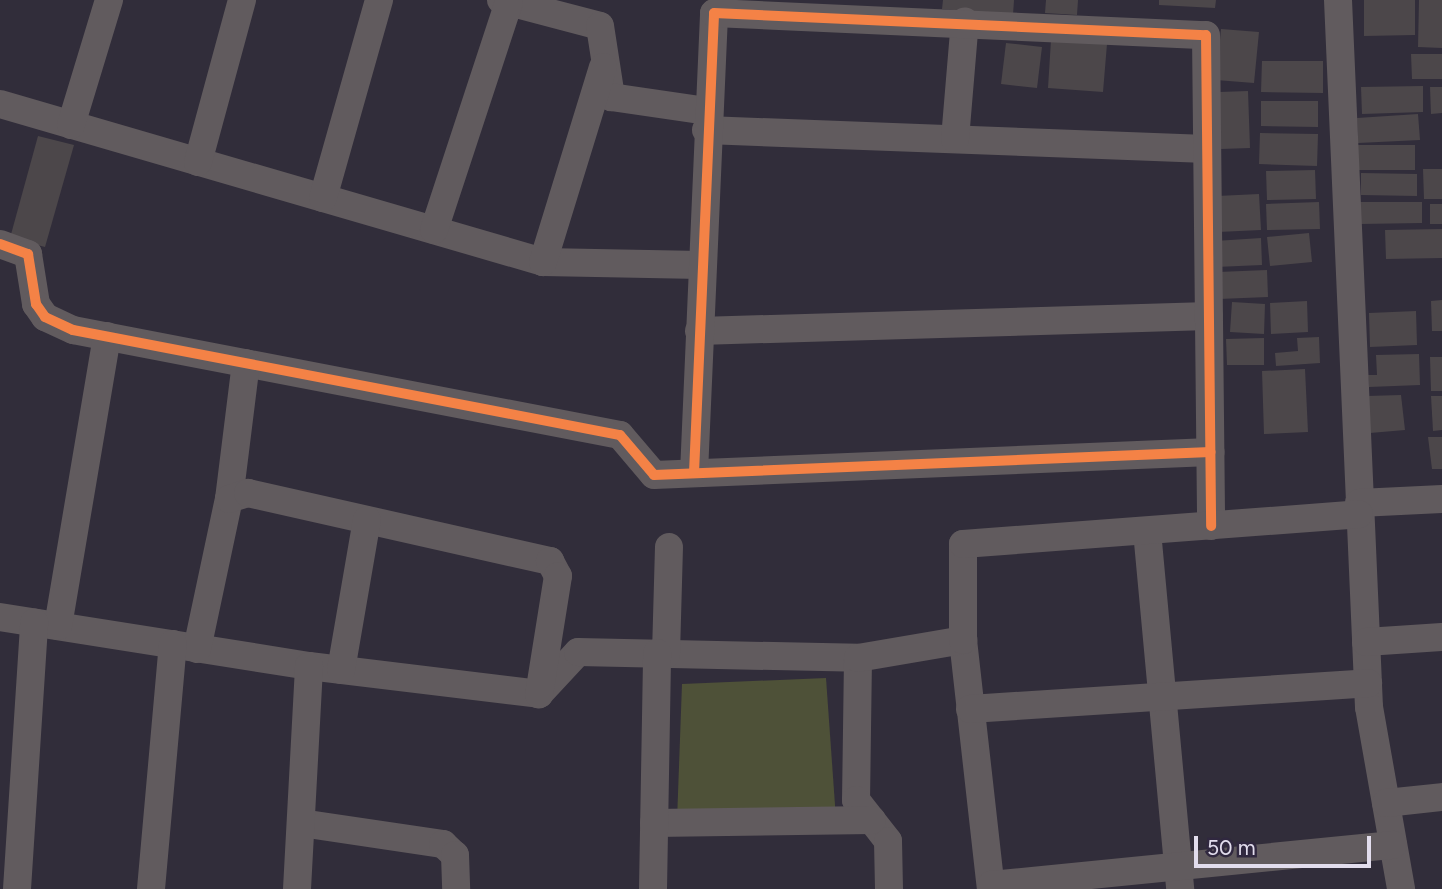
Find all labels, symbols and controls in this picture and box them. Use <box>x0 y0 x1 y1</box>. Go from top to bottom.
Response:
scale bar <box>1197 822 1374 866</box>
text: 50 m <box>1207 835 1256 860</box>

